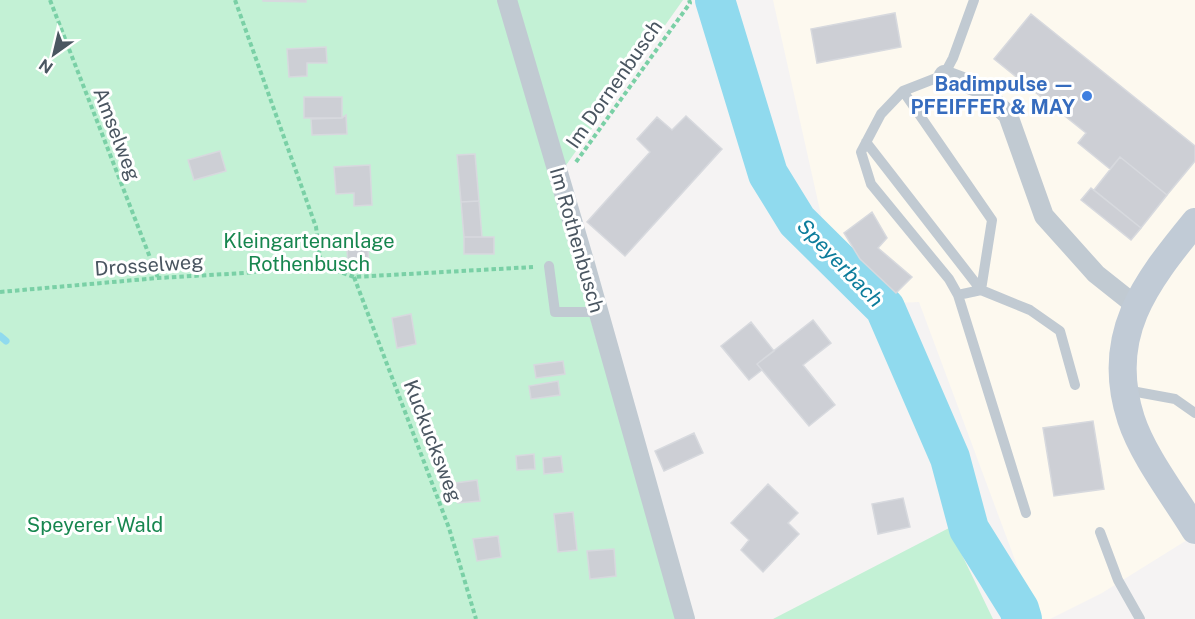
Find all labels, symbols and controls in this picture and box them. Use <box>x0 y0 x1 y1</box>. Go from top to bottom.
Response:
street label: Im Dornenbusch <box>561 15 667 153</box>
north arrow <box>24 24 84 84</box>
text: N <box>35 55 56 77</box>
place label: Badimpulse — PFEIFFER & MAY <box>910 72 1076 119</box>
street label: Amselweg <box>88 84 146 184</box>
marker: Badimpulse — PFEIFFER & MAY <box>1080 89 1094 103</box>
street label: Im Rothenbusch <box>545 165 609 315</box>
water label: Speyerbach <box>792 213 889 312</box>
park label: Kleingartenanlage Rothenbusch <box>223 229 395 276</box>
street label: Drosselweg <box>94 249 204 281</box>
street label: Kuckucksweg <box>399 377 467 505</box>
park label: Speyerer Wald <box>27 513 163 537</box>

